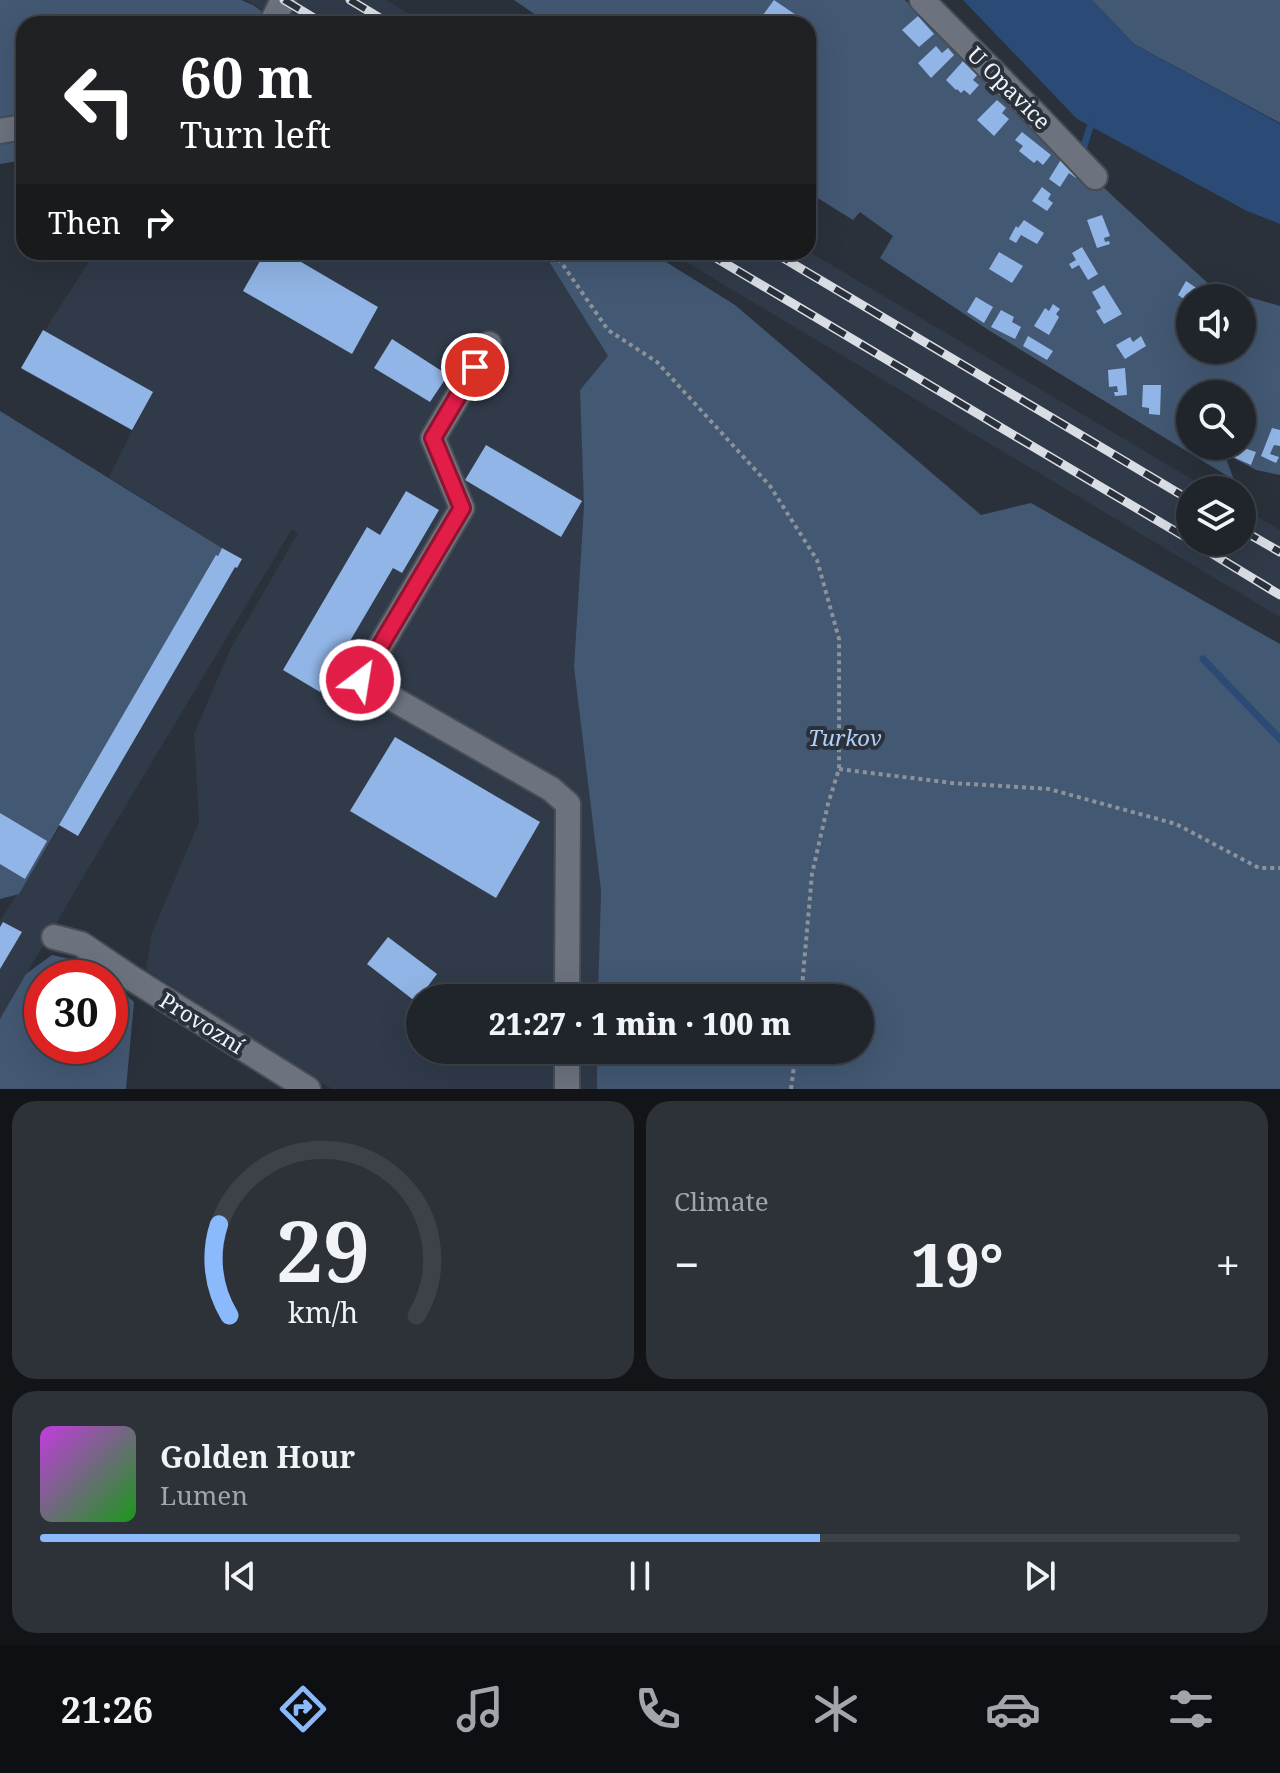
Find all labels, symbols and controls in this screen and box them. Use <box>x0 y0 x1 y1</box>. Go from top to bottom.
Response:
text: 60 m <box>180 38 313 114</box>
street label: U Opavice <box>962 39 1058 135</box>
icon: left <box>48 48 152 152</box>
text: Turn left <box>180 110 331 159</box>
icon: right <box>137 200 181 244</box>
text: Then <box>48 202 121 243</box>
map controls <box>1176 284 1256 556</box>
button: sound <box>1176 284 1256 364</box>
pin <box>441 333 509 401</box>
icon: arrive <box>453 345 497 389</box>
button: search <box>1176 380 1256 460</box>
button: layers <box>1176 476 1256 556</box>
position arrow <box>318 638 402 722</box>
park label: Turkov <box>808 722 882 752</box>
speed limit sign: 30 <box>24 960 128 1064</box>
street label: Provozní <box>155 984 250 1060</box>
text: 21:27 · 1 min · 100 m <box>489 1003 791 1044</box>
text: Climate <box>674 1183 769 1219</box>
text: 29 <box>276 1193 370 1306</box>
text: 19° <box>911 1223 1003 1305</box>
text: − <box>674 1234 699 1294</box>
text: + <box>1215 1234 1240 1294</box>
text: km/h <box>288 1292 358 1331</box>
text: Golden Hour <box>160 1436 355 1477</box>
text: Lumen <box>160 1477 248 1513</box>
icon: previous <box>218 1554 262 1598</box>
icon: pause <box>618 1554 662 1598</box>
icon: next <box>1018 1554 1062 1598</box>
icon: directions <box>275 1681 331 1737</box>
icon: music <box>452 1681 508 1737</box>
icon: phone <box>630 1681 686 1737</box>
icon: climate <box>808 1681 864 1737</box>
icon: car <box>985 1681 1041 1737</box>
icon: filters <box>1163 1681 1219 1737</box>
text: 21:26 <box>61 1685 153 1734</box>

